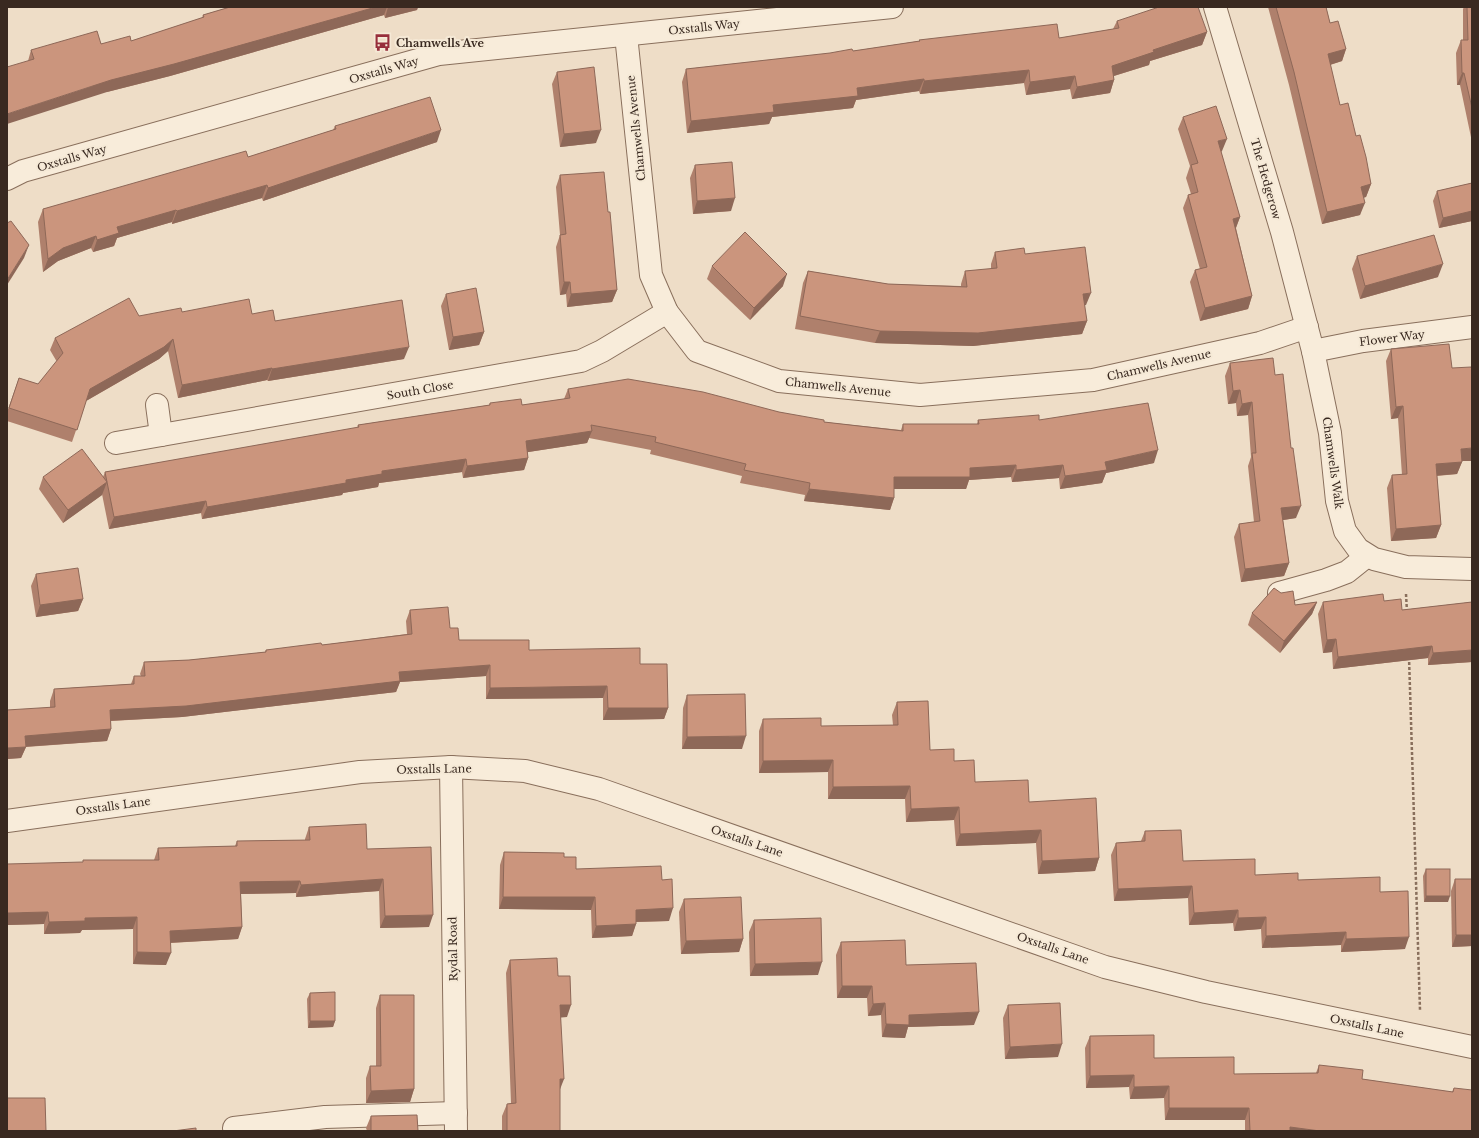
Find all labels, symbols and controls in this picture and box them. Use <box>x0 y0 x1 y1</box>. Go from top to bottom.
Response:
street label: Oxstalls Way <box>668 16 740 38</box>
bus stop icon: Chamwells Ave <box>373 33 393 53</box>
place label: Chamwells Ave <box>396 36 484 50</box>
street label: Oxstalls Way <box>348 53 420 87</box>
street label: Chamwells Avenue <box>623 74 649 182</box>
street label: The Hedgerow <box>1248 137 1284 222</box>
street label: Oxstalls Way <box>36 141 108 175</box>
street label: Flower Way <box>1358 327 1426 349</box>
street label: Chamwells Avenue <box>1106 346 1212 384</box>
street label: Chamwells Avenue <box>784 374 892 400</box>
street label: South Close <box>386 377 454 403</box>
street label: Chamwells Walk <box>1320 416 1346 510</box>
street label: Oxstalls Lane <box>396 761 472 777</box>
street label: Oxstalls Lane <box>75 794 151 818</box>
street label: Oxstalls Lane <box>709 822 785 860</box>
street label: Rydal Road <box>445 916 461 981</box>
street label: Oxstalls Lane <box>1015 929 1091 967</box>
street label: Oxstalls Lane <box>1329 1011 1405 1041</box>

